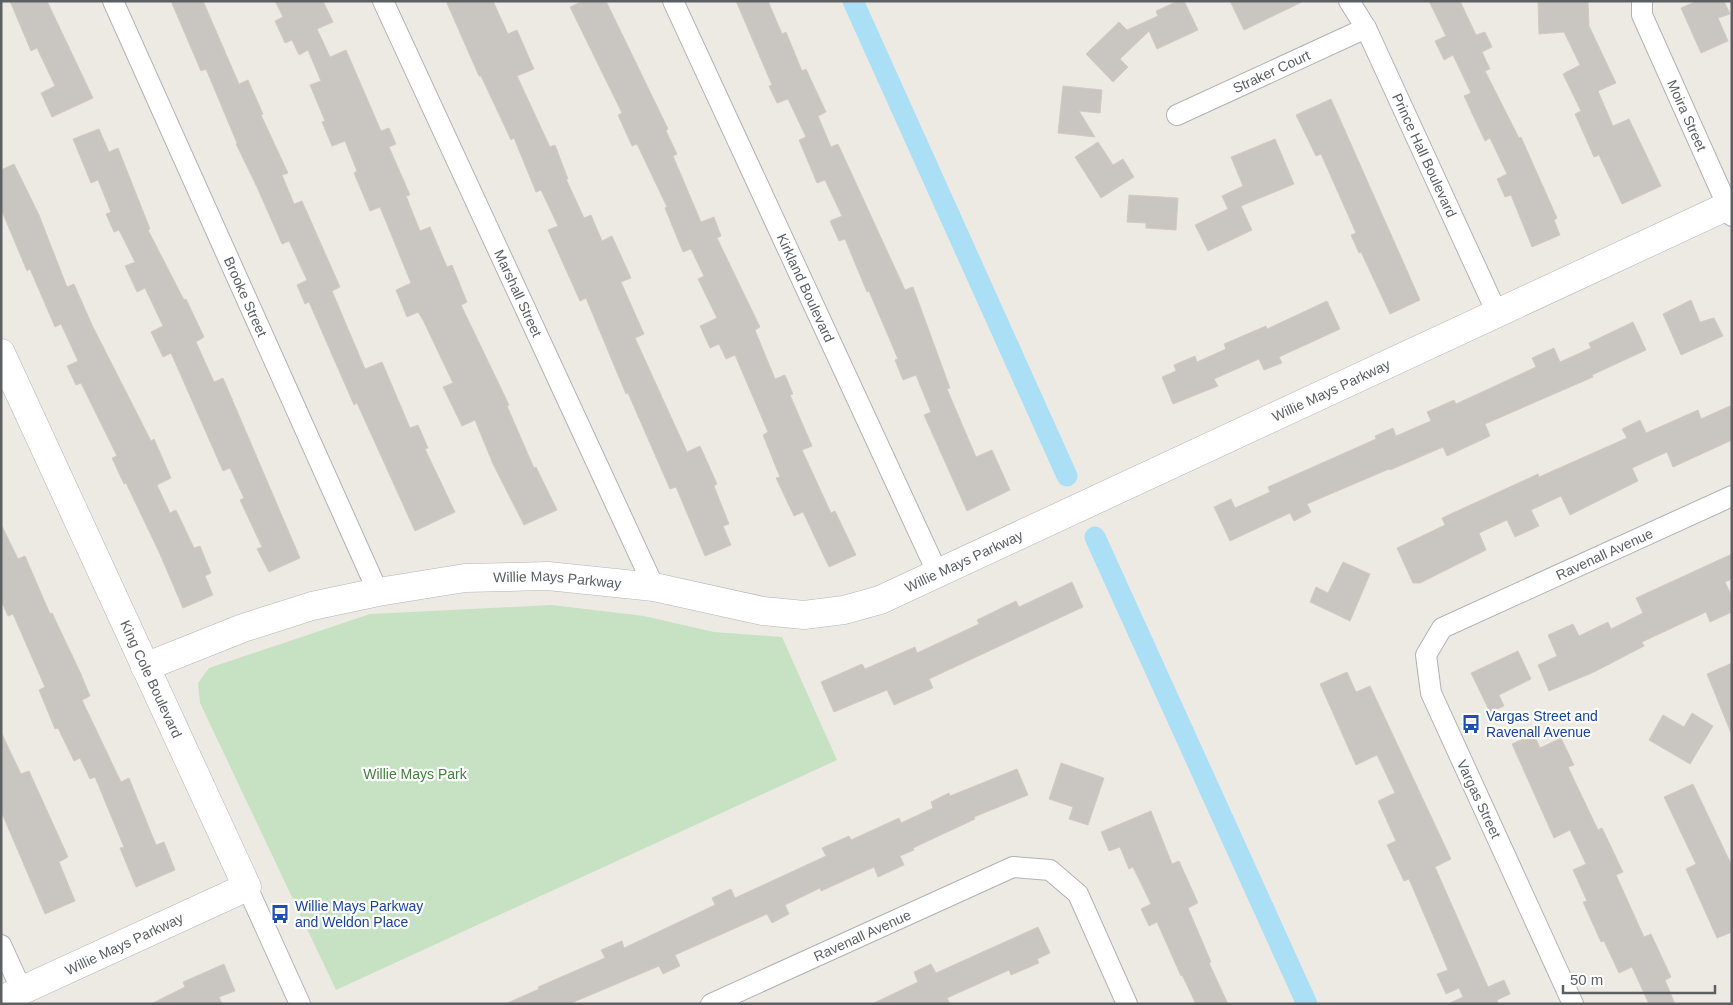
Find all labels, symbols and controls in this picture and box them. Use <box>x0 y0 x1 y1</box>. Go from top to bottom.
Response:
street label: Straker Court <box>1230 47 1313 96</box>
street label: Moira Street <box>1664 77 1710 154</box>
street label: Prince Hall Boulevard <box>1389 91 1460 220</box>
street label: Kirkland Boulevard <box>774 231 838 345</box>
street label: Marshall Street <box>491 247 545 339</box>
street label: Brooke Street <box>221 254 270 339</box>
street label: Willie Mays Parkway <box>1269 356 1393 425</box>
street label: Ravenall Avenue <box>1553 525 1656 583</box>
street label: Willie Mays Parkway <box>902 527 1025 595</box>
street label: Willie Mays Parkway <box>493 568 622 592</box>
street label: King Cole Boulevard <box>117 618 185 740</box>
place label: Vargas Street and Ravenall Avenue <box>1486 708 1598 740</box>
bus stop icon: Vargas Street and Ravenall Avenue <box>1460 713 1482 735</box>
street label: Vargas Street <box>1454 757 1504 841</box>
park label: Willie Mays Park <box>363 766 468 782</box>
place label: Willie Mays Parkway and Weldon Place <box>295 898 423 930</box>
bus stop icon: Willie Mays Parkway and Weldon Place <box>269 903 291 925</box>
street label: Ravenall Avenue <box>811 906 913 964</box>
street label: Willie Mays Parkway <box>62 910 186 978</box>
scale bar <box>1563 962 1716 994</box>
text: 50 m <box>1570 971 1603 988</box>

